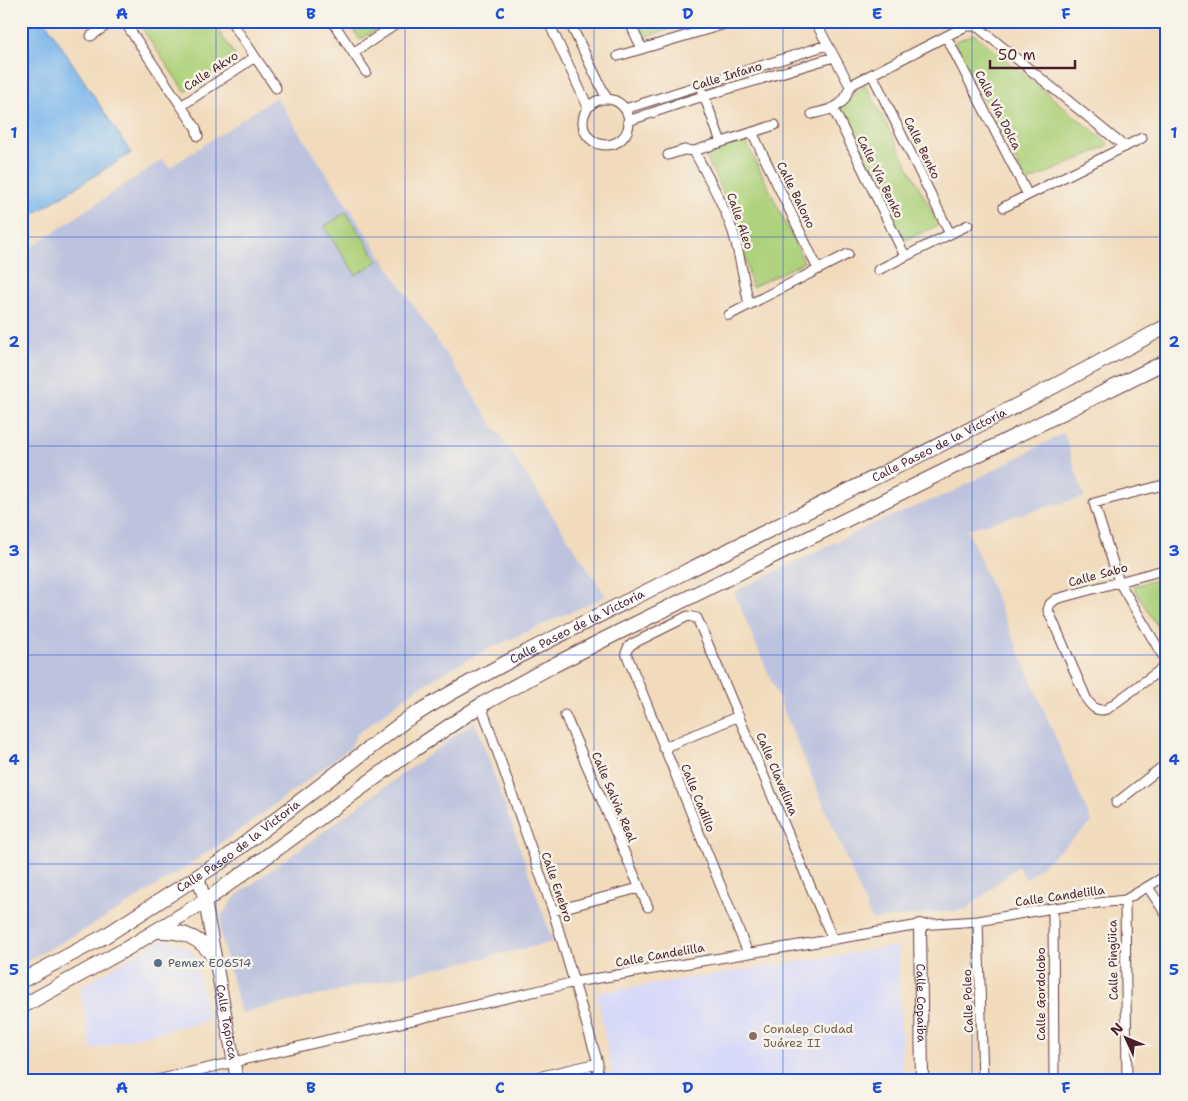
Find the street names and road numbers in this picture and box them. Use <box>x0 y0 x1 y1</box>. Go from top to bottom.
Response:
street label: Calle Akvo <box>181 47 241 95</box>
street label: Calle Infano <box>690 58 764 94</box>
street label: Calle Vía Dolca <box>971 68 1025 153</box>
street label: Calle Benko <box>900 114 944 182</box>
street label: Calle Vía Benko <box>853 133 907 221</box>
street label: Calle Balono <box>773 159 819 231</box>
street label: Calle Aleo <box>723 191 757 251</box>
street label: Calle Paseo de la Victoria <box>869 404 1010 486</box>
street label: Calle Sabo <box>1067 559 1129 591</box>
street label: Calle Paseo de la Victoria <box>507 586 648 667</box>
street label: Calle Clavellina <box>752 730 802 818</box>
street label: Calle Salvia Real <box>588 749 640 845</box>
street label: Calle Cadillo <box>677 761 719 835</box>
street label: Calle Paseo de la Victoria <box>173 796 304 896</box>
street label: Calle Enebro <box>538 850 576 924</box>
street label: Calle Candelilla <box>1014 882 1106 910</box>
street label: Calle Pingüica <box>1104 919 1122 1000</box>
street label: Calle Candelilla <box>614 939 706 971</box>
street label: Calle Gordolobo <box>1033 947 1049 1041</box>
street label: Calle Copaiba <box>912 963 930 1043</box>
street label: Calle Poleo <box>959 969 977 1033</box>
street label: Calle Tapioca <box>212 983 241 1062</box>

